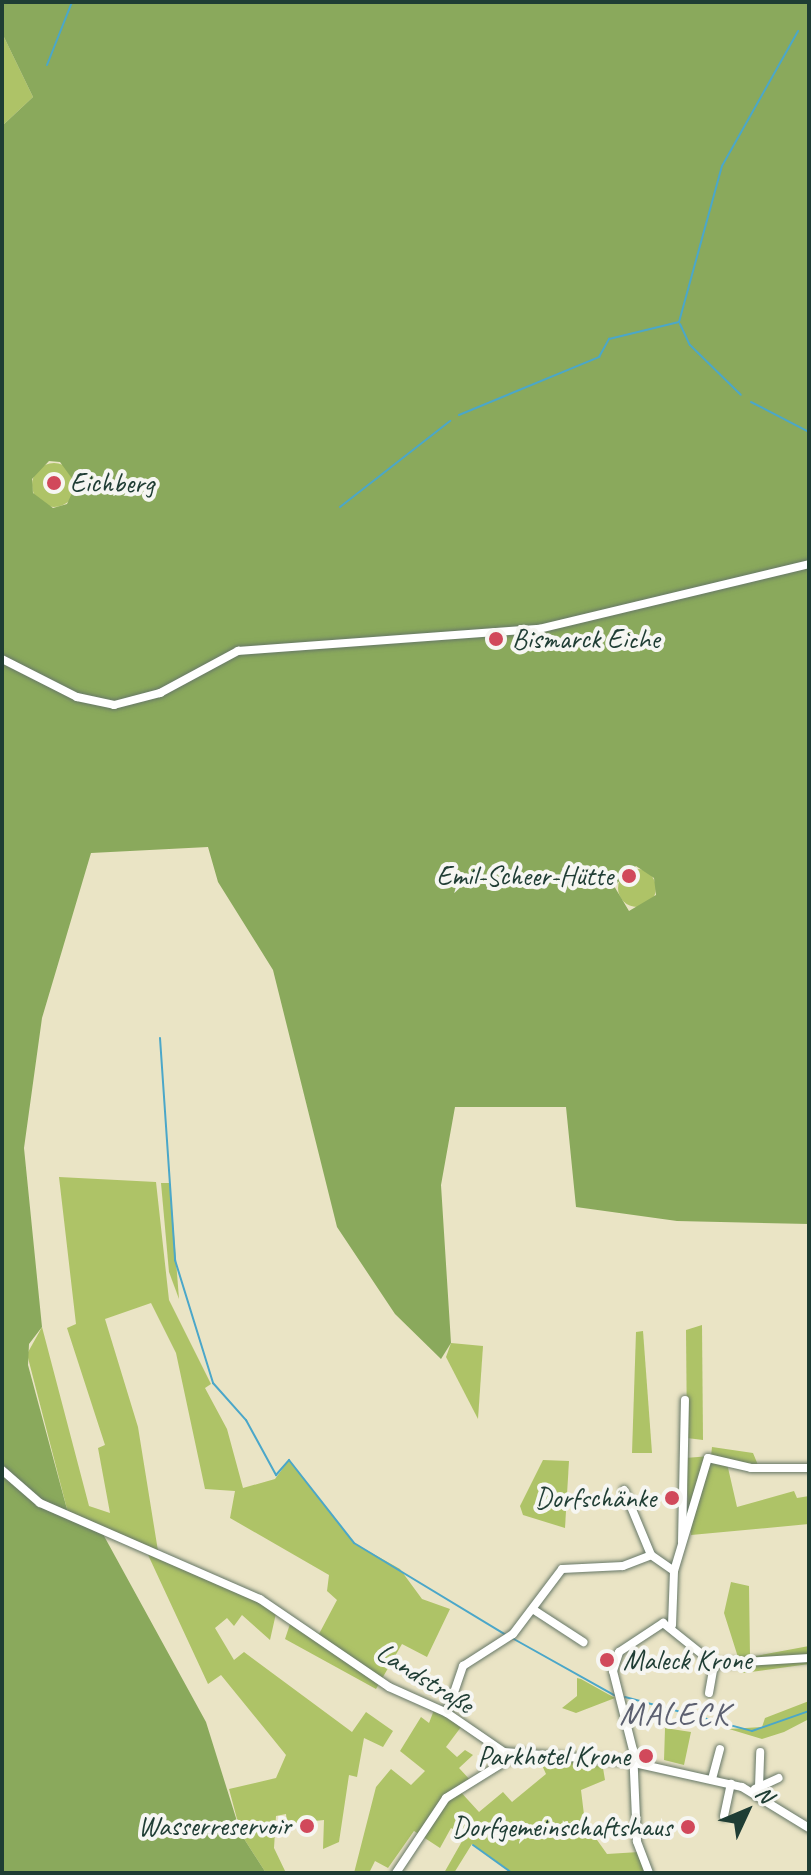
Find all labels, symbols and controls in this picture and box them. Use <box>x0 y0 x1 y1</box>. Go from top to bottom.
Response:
place label: Eichberg <box>70 466 154 500</box>
marker: Eichberg <box>45 474 63 492</box>
place label: Bismarck Eiche <box>512 622 659 656</box>
marker: Bismarck Eiche <box>487 630 505 648</box>
place label: Emil-Scheer-Hütte <box>437 859 613 893</box>
marker: Emil-Scheer-Hütte <box>620 867 638 885</box>
place label: Dorfschänke <box>535 1481 656 1515</box>
marker: Dorfschänke <box>663 1489 681 1507</box>
street label: Landstraße <box>370 1635 480 1721</box>
place label: Maleck Krone <box>623 1643 752 1677</box>
marker: Maleck Krone <box>598 1651 616 1669</box>
district label: MALECK <box>619 1695 731 1733</box>
place label: Parkhotel Krone <box>478 1739 630 1773</box>
marker: Parkhotel Krone <box>637 1747 655 1765</box>
north arrow <box>707 1771 787 1851</box>
text: N <box>749 1780 779 1809</box>
place label: Wasserreservoir <box>138 1809 291 1843</box>
place label: Dorfgemeinschaftshaus <box>452 1810 672 1844</box>
marker: Wasserreservoir <box>298 1817 316 1835</box>
marker: Dorfgemeinschaftshaus <box>679 1818 697 1836</box>

